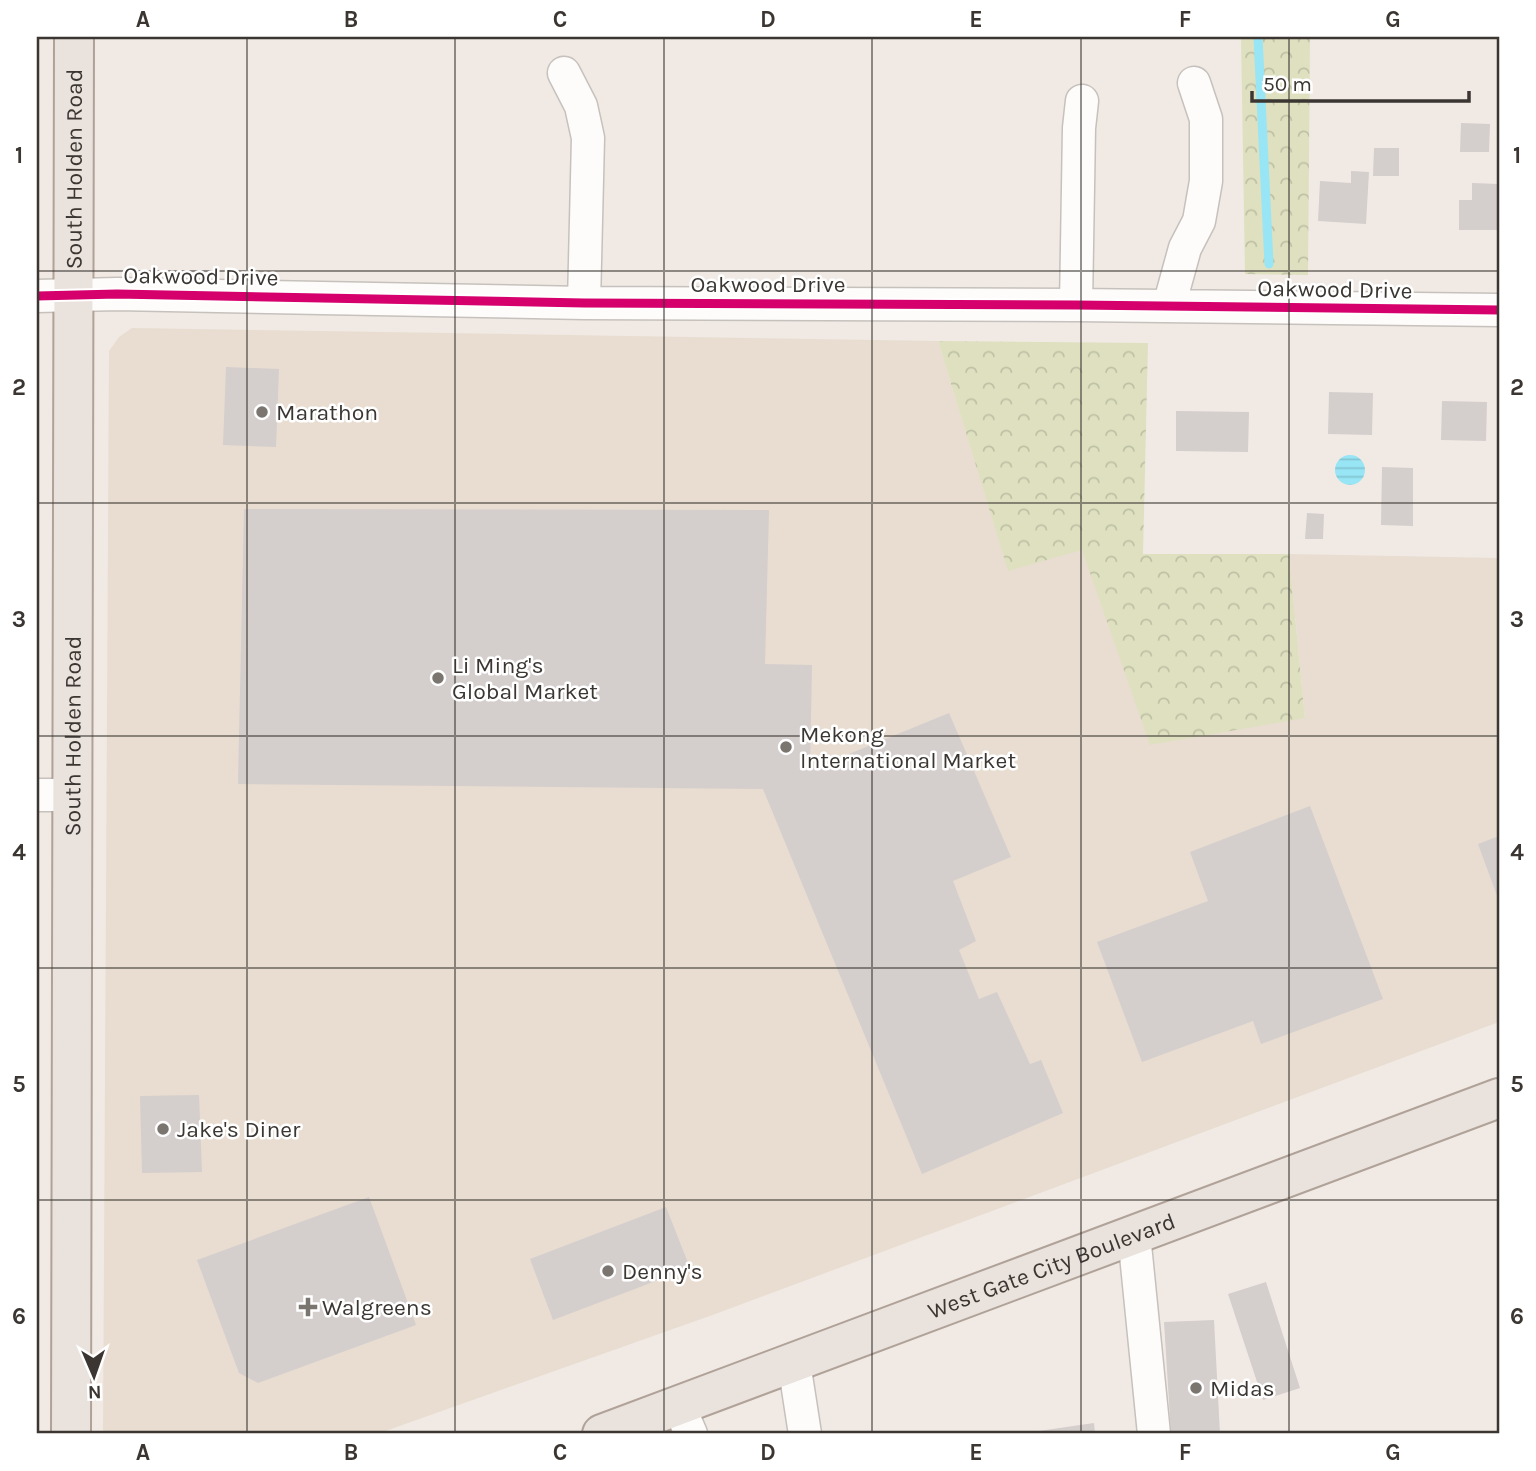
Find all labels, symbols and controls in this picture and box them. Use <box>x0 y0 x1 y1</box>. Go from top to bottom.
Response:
text: A <box>136 6 150 33</box>
text: B <box>344 6 358 33</box>
text: C <box>553 6 567 33</box>
text: D <box>760 6 776 33</box>
text: E <box>969 6 983 33</box>
text: F <box>1179 6 1191 33</box>
text: G <box>1385 6 1401 33</box>
scale bar <box>1252 60 1470 104</box>
street label: South Holden Road <box>61 69 88 269</box>
text: 50 m <box>1263 72 1312 96</box>
text: 1 <box>15 142 23 169</box>
text: 1 <box>1513 142 1521 169</box>
street label: Oakwood Drive <box>123 262 279 291</box>
street label: Oakwood Drive <box>690 271 846 298</box>
street label: Oakwood Drive <box>1257 275 1413 304</box>
text: 2 <box>12 374 26 401</box>
text: 2 <box>1510 374 1524 401</box>
place label: Marathon <box>276 399 378 426</box>
marker: Marathon <box>254 404 270 420</box>
text: 3 <box>12 606 26 633</box>
text: 3 <box>1510 606 1524 633</box>
street label: South Holden Road <box>59 636 87 836</box>
place label: Li Ming's Global Market <box>452 652 598 705</box>
marker: Li Ming's Global Market <box>430 670 446 686</box>
place label: Mekong International Market <box>800 721 1016 774</box>
marker: Mekong International Market <box>778 739 794 755</box>
text: 4 <box>12 839 26 866</box>
text: 4 <box>1510 839 1524 866</box>
text: 5 <box>12 1071 26 1098</box>
text: 5 <box>1510 1071 1524 1098</box>
place label: Jake's Diner <box>177 1116 301 1143</box>
marker: Jake's Diner <box>155 1121 171 1137</box>
street label: West Gate City Boulevard <box>924 1207 1179 1325</box>
place label: Denny's <box>622 1258 703 1285</box>
marker: Denny's <box>600 1263 616 1279</box>
place label: Walgreens <box>322 1294 432 1321</box>
marker: Walgreens <box>300 1299 316 1315</box>
text: 6 <box>12 1303 26 1330</box>
text: 6 <box>1510 1303 1524 1330</box>
north arrow <box>60 1342 130 1412</box>
place label: Midas <box>1210 1375 1275 1402</box>
marker: Midas <box>1188 1380 1204 1396</box>
text: N <box>87 1381 102 1403</box>
text: A <box>136 1439 150 1466</box>
text: B <box>344 1439 358 1466</box>
text: C <box>553 1439 567 1466</box>
text: D <box>760 1439 776 1466</box>
text: E <box>969 1439 983 1466</box>
text: F <box>1179 1439 1191 1466</box>
text: G <box>1385 1439 1401 1466</box>

